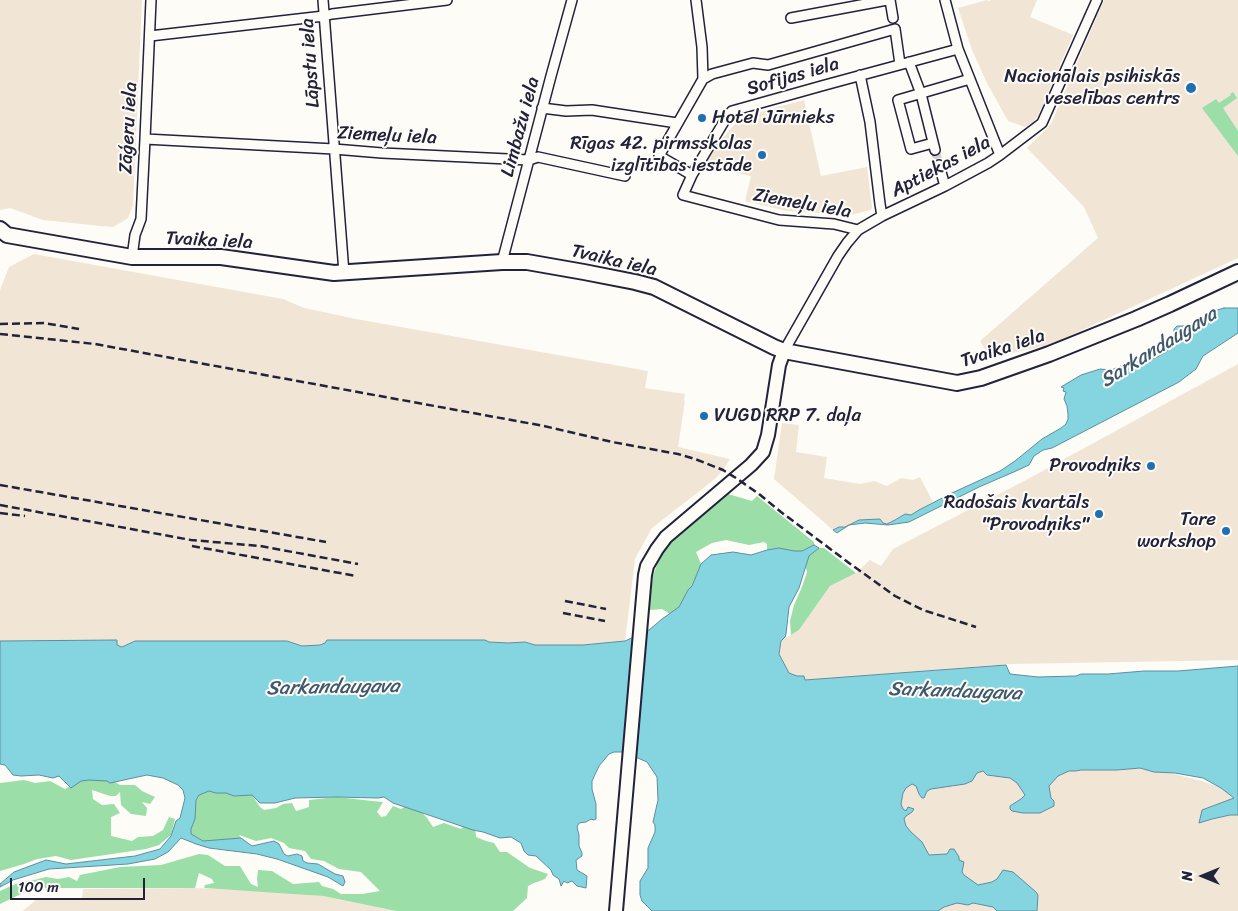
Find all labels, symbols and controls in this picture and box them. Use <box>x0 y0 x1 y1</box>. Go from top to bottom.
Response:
street label: Lāpstu iela <box>296 17 326 109</box>
street label: Sofijas iela <box>744 53 842 101</box>
place label: Nacionālais psihiskās veselības centrs <box>1004 66 1180 110</box>
street label: Limbažu iela <box>497 75 545 179</box>
street label: Zāģeru iela <box>115 81 143 175</box>
marker: Nacionālais psihiskās veselības centrs <box>1184 81 1198 95</box>
place label: Hotel Jūrnieks <box>712 107 834 129</box>
marker: Hotel Jūrnieks <box>696 112 708 124</box>
street label: Ziemeļu iela <box>337 122 437 150</box>
street label: Aptiekas iela <box>887 131 995 203</box>
place label: Rīgas 42. pirmsskolas izglītības iestāde <box>570 133 752 177</box>
marker: Rīgas 42. pirmsskolas izglītības iestāde <box>756 149 768 161</box>
street label: Ziemeļu iela <box>751 184 853 224</box>
street label: Tvaika iela <box>165 227 253 255</box>
street label: Tvaika iela <box>569 240 659 282</box>
water label: Sarkandaugava <box>1096 303 1222 393</box>
street label: Tvaika iela <box>958 325 1048 373</box>
place label: VUGD RRP 7. daļa <box>714 405 861 427</box>
marker: VUGD RRP 7. daļa <box>698 410 710 422</box>
place label: Provodņiks <box>1049 455 1141 477</box>
marker: Provodņiks <box>1145 460 1157 472</box>
place label: Radošais kvartāls "Provodņiks" <box>944 492 1089 536</box>
marker: Radošais kvartāls "Provodņiks" <box>1093 508 1105 520</box>
place label: Tare workshop <box>1137 509 1216 553</box>
marker: Tare workshop <box>1220 525 1232 537</box>
water label: Sarkandaugava <box>266 675 400 701</box>
water label: Sarkandaugava <box>888 678 1022 706</box>
north arrow <box>1178 851 1228 901</box>
scale bar <box>12 868 148 900</box>
text: N <box>1175 871 1200 881</box>
text: 100 m <box>18 874 59 900</box>

